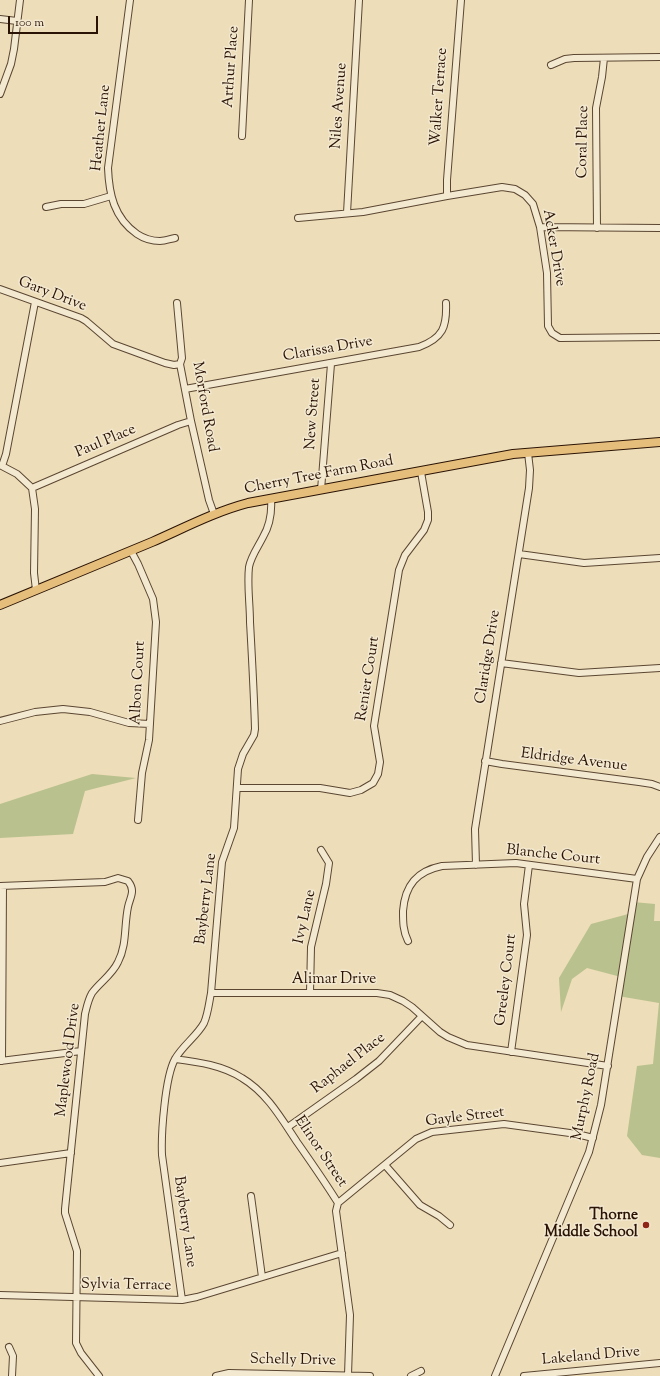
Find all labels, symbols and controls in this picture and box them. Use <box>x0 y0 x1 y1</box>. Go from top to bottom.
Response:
scale bar <box>10 8 100 34</box>
text: 100 m <box>15 14 44 32</box>
street label: Arthur Place <box>220 26 244 108</box>
street label: Walker Terrace <box>428 47 452 147</box>
street label: Niles Avenue <box>328 62 352 150</box>
street label: Heather Lane <box>89 84 115 172</box>
street label: Coral Place <box>574 105 594 179</box>
street label: Acker Drive <box>537 208 569 288</box>
street label: Gary Drive <box>15 274 89 316</box>
street label: Clarissa Drive <box>282 333 374 367</box>
street label: Morford Road <box>187 360 221 454</box>
street label: New Street <box>303 378 325 450</box>
street label: Paul Place <box>73 421 139 463</box>
street label: Cherry Tree Farm Road <box>243 453 395 499</box>
street label: Claridge Drive <box>473 609 505 705</box>
street label: Renier Court <box>353 635 385 723</box>
street label: Albon Court <box>128 640 150 726</box>
street label: Eldridge Avenue <box>520 746 628 776</box>
street label: Blanche Court <box>505 842 601 870</box>
street label: Bayberry Lane <box>192 852 222 946</box>
street label: Ivy Lane <box>291 888 321 946</box>
street label: Greeley Court <box>492 933 522 1027</box>
street label: Alimar Drive <box>292 971 376 989</box>
street label: Maplewood Drive <box>53 1002 85 1118</box>
street label: Raphael Place <box>309 1030 389 1098</box>
street label: Murphy Road <box>569 1052 605 1142</box>
street label: Gayle Street <box>425 1104 505 1132</box>
street label: Elinor Street <box>290 1113 350 1191</box>
street label: Bayberry Lane <box>169 1175 199 1269</box>
place label: Thorne Middle School <box>544 1207 638 1242</box>
marker: Thorne Middle School <box>641 1220 651 1230</box>
street label: Sylvia Terrace <box>81 1276 171 1296</box>
street label: Lakeland Drive <box>541 1344 641 1370</box>
street label: Schelly Drive <box>250 1351 336 1371</box>

